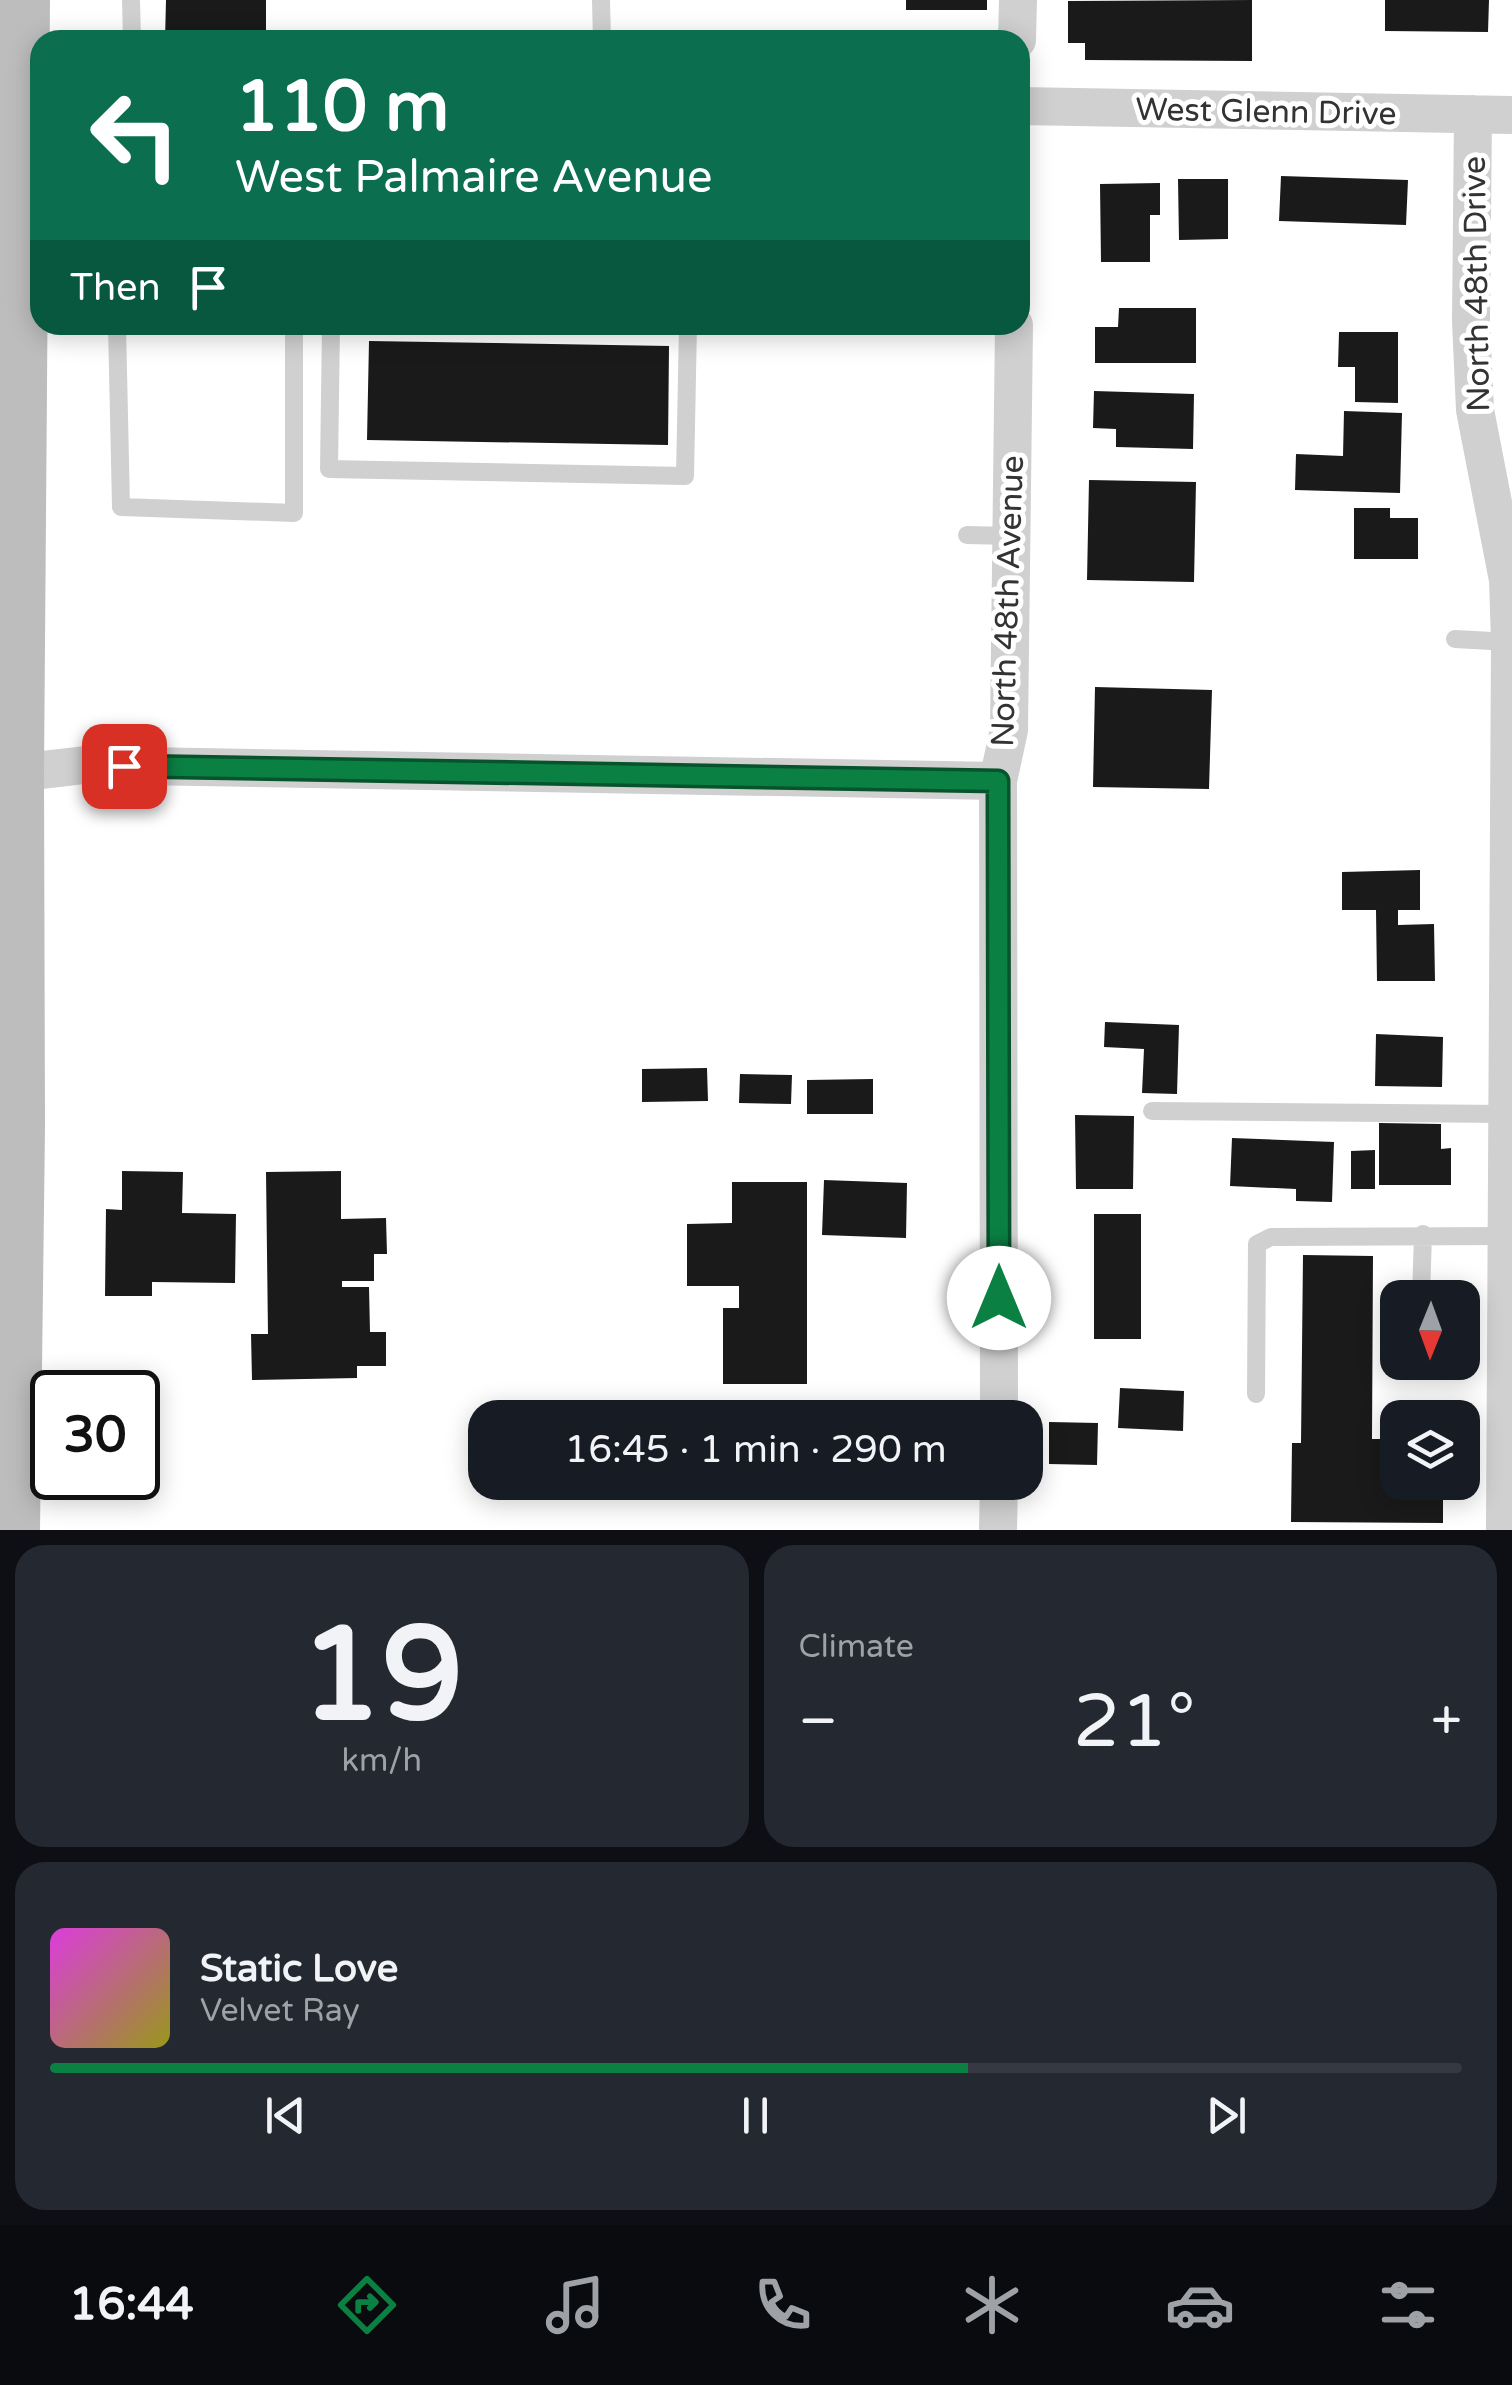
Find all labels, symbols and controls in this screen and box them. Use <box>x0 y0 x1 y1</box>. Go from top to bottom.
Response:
text: 110 m <box>235 66 449 150</box>
icon: left <box>70 70 200 200</box>
street label: West Glenn Drive <box>1135 91 1397 133</box>
text: West Palmaire Avenue <box>235 151 712 205</box>
street label: North 48th Drive <box>1456 156 1498 412</box>
icon: arrive <box>181 260 236 315</box>
text: Then <box>70 265 161 311</box>
street label: North 48th Avenue <box>984 455 1032 747</box>
pin <box>82 724 167 809</box>
icon: arrive <box>97 739 152 794</box>
position arrow <box>947 1246 1051 1350</box>
north arrow <box>1380 1280 1480 1380</box>
map controls <box>1380 1280 1480 1500</box>
speed limit sign: 30 <box>30 1370 160 1500</box>
button: layers <box>1380 1400 1480 1500</box>
text: 16:45 · 1 min · 290 m <box>564 1427 947 1473</box>
text: 19 <box>300 1599 463 1755</box>
text: Climate <box>799 1628 914 1666</box>
text: 21° <box>1073 1677 1196 1767</box>
text: − <box>799 1689 838 1755</box>
text: + <box>1431 1689 1462 1755</box>
text: km/h <box>342 1742 422 1780</box>
text: Static Love <box>200 1946 398 1992</box>
text: Velvet Ray <box>200 1992 360 2030</box>
icon: previous <box>258 2088 313 2143</box>
icon: pause <box>728 2088 783 2143</box>
icon: next <box>1199 2088 1254 2143</box>
icon: directions <box>332 2270 402 2340</box>
icon: music <box>540 2270 610 2340</box>
icon: phone <box>748 2270 818 2340</box>
icon: climate <box>957 2270 1027 2340</box>
icon: car <box>1165 2270 1235 2340</box>
icon: filters <box>1373 2270 1443 2340</box>
text: 16:44 <box>69 2278 194 2332</box>

